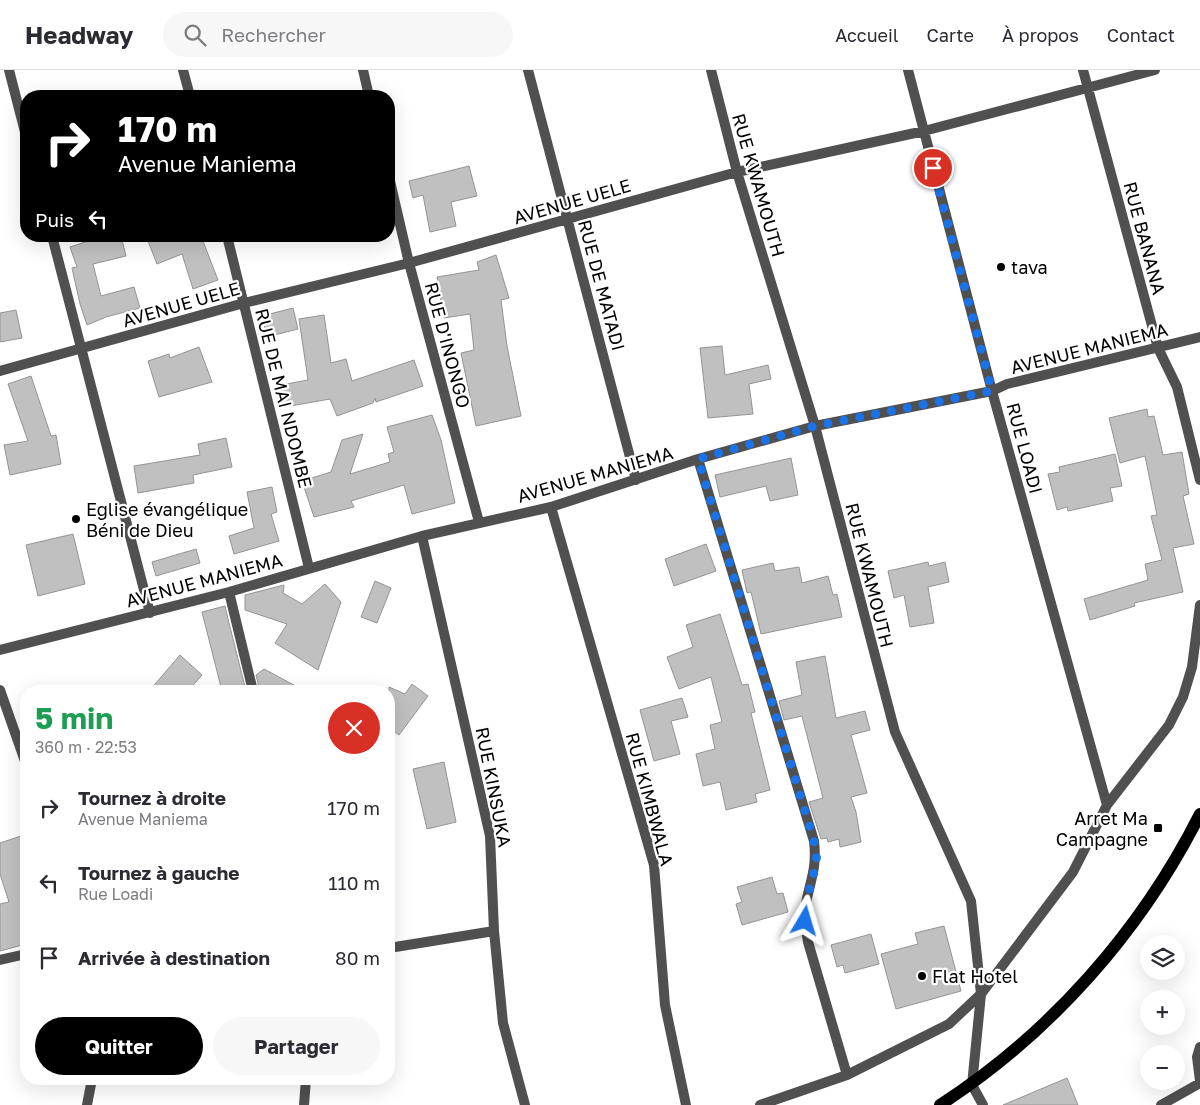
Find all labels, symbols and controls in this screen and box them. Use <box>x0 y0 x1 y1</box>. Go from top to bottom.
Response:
search box <box>163 12 513 57</box>
text: Headway <box>25 20 133 49</box>
icon: search <box>181 21 209 49</box>
text: Rechercher <box>221 23 326 46</box>
text: Accueil <box>835 24 899 46</box>
text: Carte <box>927 24 974 46</box>
text: À propos <box>1002 24 1079 46</box>
text: Contact <box>1107 24 1175 46</box>
text: 170 m <box>118 108 217 150</box>
icon: right <box>35 110 100 175</box>
street label: RUE KWAMOUTH <box>728 111 790 259</box>
pin <box>912 147 954 189</box>
text: Avenue Maniema <box>118 150 297 177</box>
icon: arrive <box>919 154 947 182</box>
street label: AVENUE UELE <box>511 174 633 228</box>
street label: RUE BANANA <box>1119 179 1171 297</box>
icon: left <box>84 205 112 233</box>
text: Puis <box>35 208 74 231</box>
street label: RUE DE MATADI <box>574 217 630 353</box>
place label: tava <box>1011 256 1048 278</box>
marker: tava <box>995 261 1007 273</box>
street label: AVENUE UELE <box>120 277 242 331</box>
street label: RUE D'INONGO <box>421 280 475 410</box>
street label: RUE DE MAI NDOMBE <box>251 306 317 490</box>
street label: AVENUE MANIEMA <box>1008 318 1170 378</box>
street label: RUE LOADI <box>1002 400 1048 496</box>
street label: AVENUE MANIEMA <box>515 441 675 507</box>
place label: Eglise évangélique Béni de Dieu <box>86 498 248 541</box>
street label: RUE KWAMOUTH <box>841 500 899 650</box>
marker: Eglise évangélique Béni de Dieu <box>70 513 82 525</box>
street label: AVENUE MANIEMA <box>123 549 285 611</box>
text: 5 min <box>35 700 113 736</box>
button: close <box>328 702 380 754</box>
street label: RUE KINSUKA <box>472 725 516 849</box>
street label: RUE KIMBWALA <box>622 730 678 868</box>
text: 360 m · 22:53 <box>35 737 137 757</box>
text: Tournez à droite <box>78 786 226 809</box>
icon: right <box>35 794 63 822</box>
text: 170 m <box>327 796 380 819</box>
place label: Arret Ma Campagne <box>1056 807 1148 850</box>
text: Avenue Maniema <box>78 809 208 829</box>
marker: Arret Ma Campagne <box>1152 822 1164 834</box>
text: Tournez à gauche <box>78 861 239 884</box>
icon: left <box>35 869 63 897</box>
text: 110 m <box>328 871 380 894</box>
text: Rue Loadi <box>78 884 153 904</box>
position arrow <box>778 894 830 946</box>
map controls <box>1140 935 1185 1090</box>
button: layers <box>1140 935 1185 980</box>
icon: arrive <box>35 944 63 972</box>
text: Arrivée à destination <box>78 946 270 969</box>
text: 80 m <box>335 946 380 969</box>
place label: Flat Hotel <box>932 965 1018 987</box>
marker: Flat Hotel <box>916 970 928 982</box>
button: + <box>1140 990 1185 1035</box>
button: Quitter <box>35 1017 203 1075</box>
button: Partager <box>213 1017 380 1075</box>
button: − <box>1140 1045 1185 1090</box>

